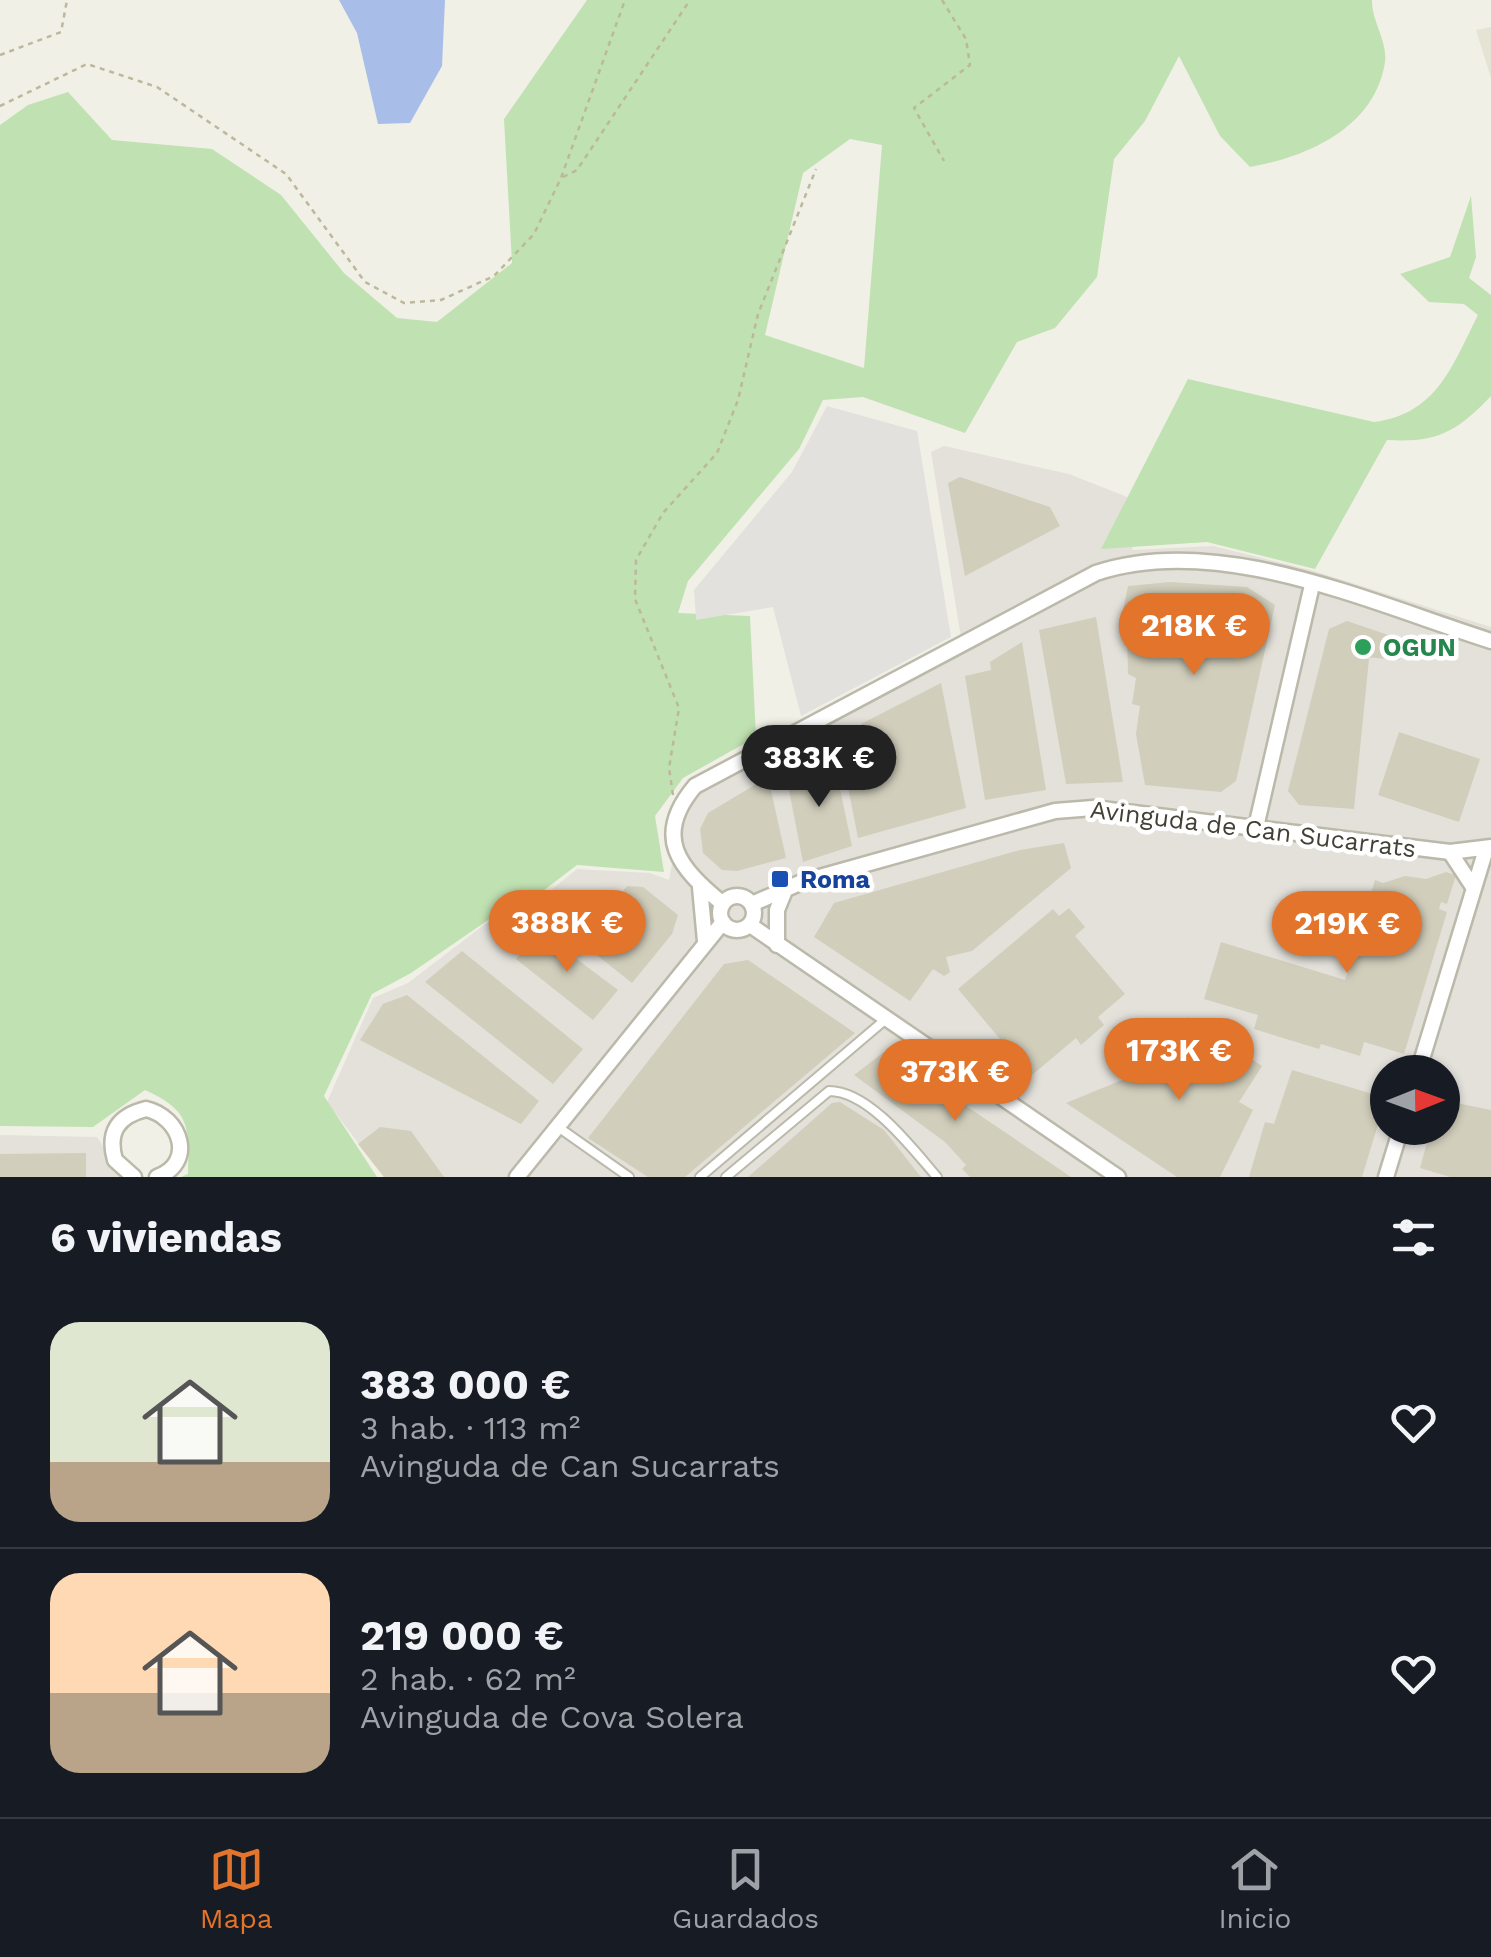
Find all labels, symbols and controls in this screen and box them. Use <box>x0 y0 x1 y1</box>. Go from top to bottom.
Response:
pin: 218K € <box>1113 593 1275 678</box>
text: 218K € <box>1141 606 1247 644</box>
place label: OGUN <box>1383 633 1456 662</box>
marker: OGUN <box>1352 636 1374 658</box>
pin: 383K € <box>738 725 900 810</box>
text: 383K € <box>763 738 875 776</box>
street label: Avinguda de Can Sucarrats <box>1088 795 1418 863</box>
place label: Roma <box>800 865 871 894</box>
marker: Roma <box>769 868 791 890</box>
pin: 388K € <box>486 890 648 975</box>
pin: 219K € <box>1266 891 1428 976</box>
text: 388K € <box>511 903 623 941</box>
text: 219K € <box>1294 904 1400 942</box>
pin: 173K € <box>1098 1018 1260 1103</box>
text: 173K € <box>1126 1031 1232 1069</box>
pin: 373K € <box>874 1039 1036 1124</box>
text: 373K € <box>900 1052 1010 1090</box>
north arrow <box>1370 1055 1460 1145</box>
map controls <box>1370 1055 1460 1145</box>
icon: filters <box>1386 1210 1441 1265</box>
text: 6 viviendas <box>50 1213 282 1262</box>
text: 383 000 € <box>360 1360 570 1409</box>
icon: home <box>130 1362 250 1482</box>
icon: heart <box>1386 1395 1441 1450</box>
text: 3 hab. · 113 m² <box>360 1409 581 1447</box>
text: Avinguda de Can Sucarrats <box>360 1447 780 1485</box>
text: 219 000 € <box>360 1611 564 1660</box>
icon: home <box>130 1613 250 1733</box>
icon: heart <box>1386 1646 1441 1701</box>
text: 2 hab. · 62 m² <box>360 1660 576 1698</box>
text: Avinguda de Cova Solera <box>360 1698 744 1736</box>
tab: Mapa <box>200 1842 273 1935</box>
tab: Guardados <box>672 1842 819 1935</box>
tab: Inicio <box>1218 1842 1291 1935</box>

